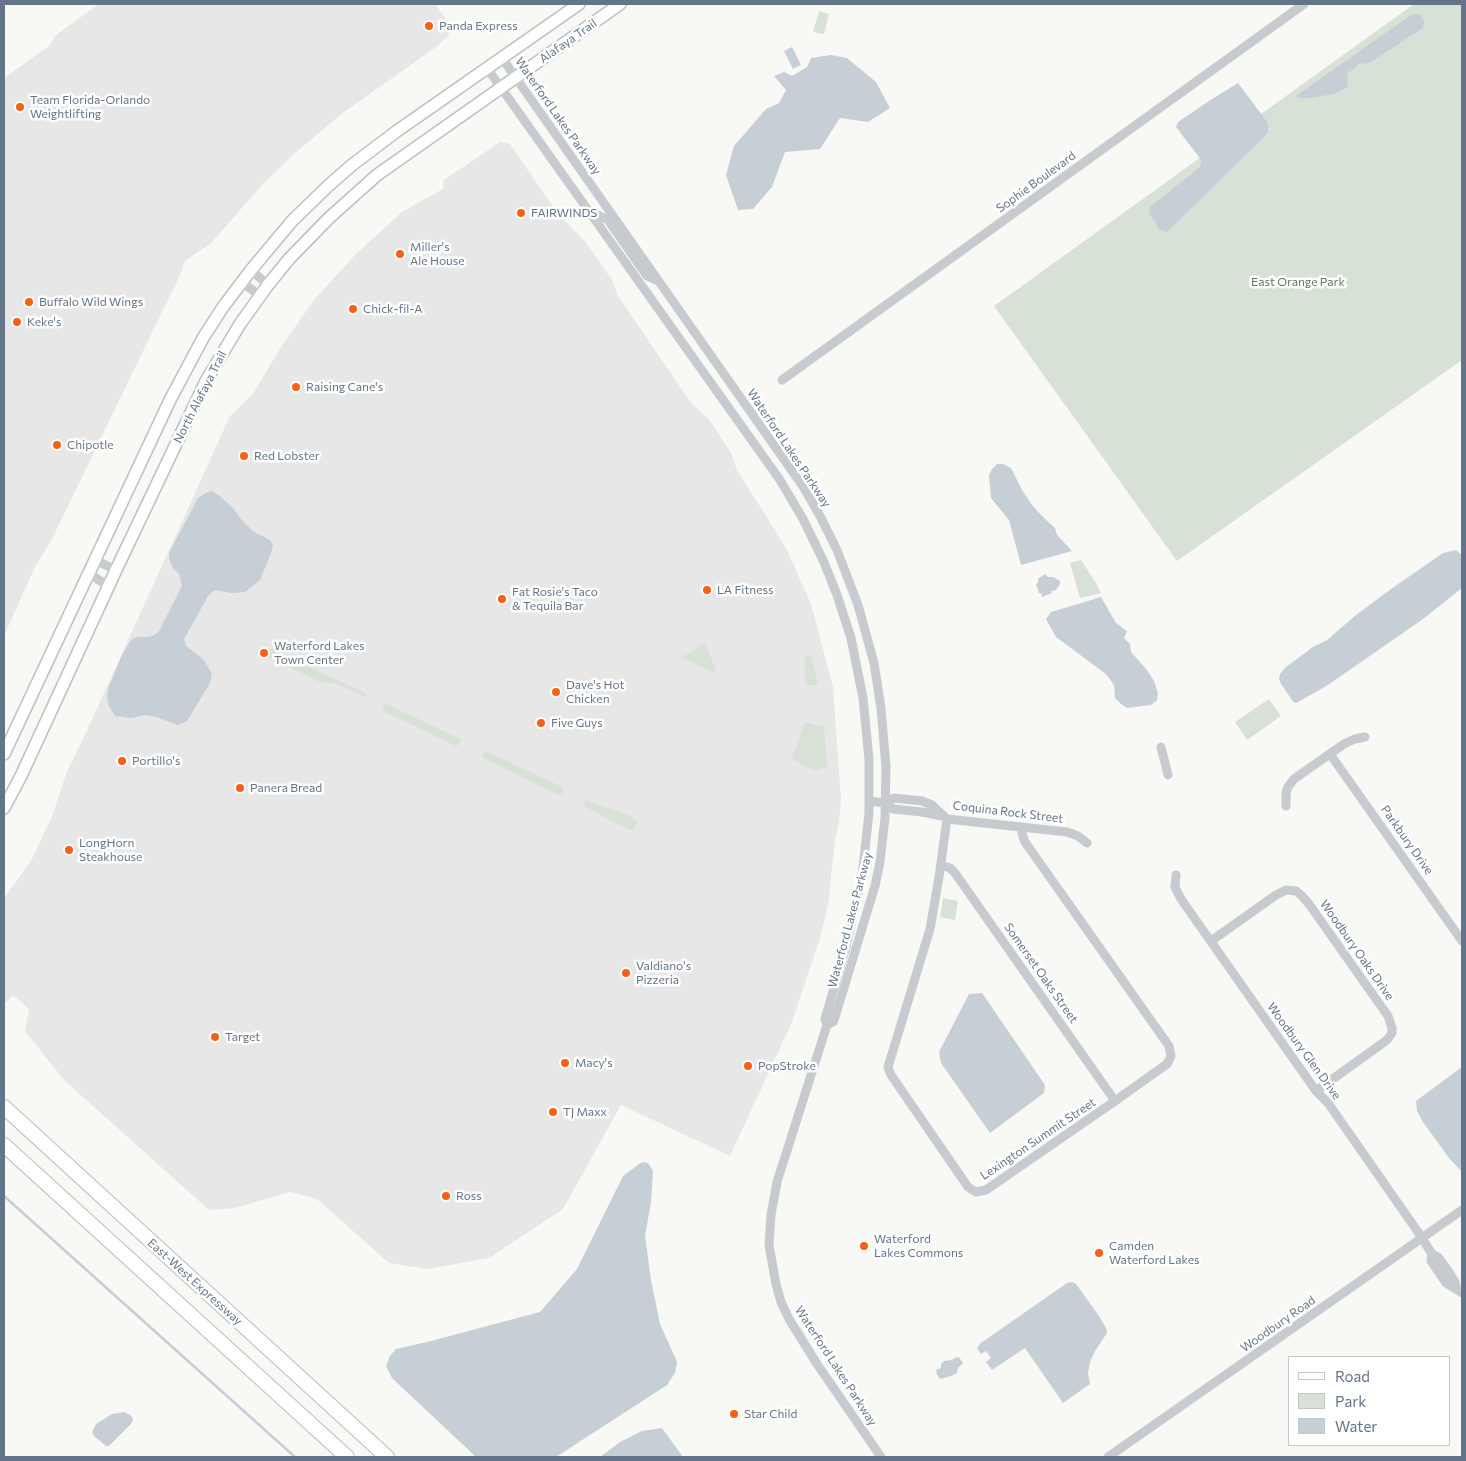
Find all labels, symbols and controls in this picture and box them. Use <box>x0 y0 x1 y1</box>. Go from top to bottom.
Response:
street label: Alafaya Trail <box>537 16 599 66</box>
place label: Panda Express <box>439 19 518 33</box>
marker: Panda Express <box>423 20 435 32</box>
street label: Waterford Lakes Parkway <box>512 55 604 177</box>
place label: Team Florida-Orlando Weightlifting <box>30 93 150 121</box>
marker: Team Florida-Orlando Weightlifting <box>14 101 26 113</box>
street label: Sophie Boulevard <box>994 148 1078 216</box>
place label: FAIRWINDS <box>531 206 597 220</box>
marker: FAIRWINDS <box>515 207 527 219</box>
place label: Miller's Ale House <box>410 240 465 268</box>
marker: Miller's Ale House <box>394 248 406 260</box>
park label: East Orange Park <box>1251 275 1345 289</box>
place label: Buffalo Wild Wings <box>39 295 143 309</box>
marker: Buffalo Wild Wings <box>23 296 35 308</box>
place label: Chick-fil-A <box>363 302 422 316</box>
marker: Chick-fil-A <box>347 303 359 315</box>
place label: Keke's <box>27 315 61 329</box>
marker: Keke's <box>11 316 23 328</box>
street label: North Alafaya Trail <box>170 348 230 446</box>
place label: Raising Cane's <box>306 380 383 394</box>
marker: Raising Cane's <box>290 381 302 393</box>
street label: Waterford Lakes Parkway <box>744 386 834 510</box>
place label: Chipotle <box>67 438 114 452</box>
marker: Chipotle <box>51 439 63 451</box>
place label: Red Lobster <box>254 449 320 463</box>
marker: Red Lobster <box>238 450 250 462</box>
place label: LA Fitness <box>717 583 773 597</box>
marker: LA Fitness <box>701 584 713 596</box>
place label: Fat Rosie's Taco & Tequila Bar <box>512 585 598 613</box>
marker: Fat Rosie's Taco & Tequila Bar <box>496 593 508 605</box>
place label: Waterford Lakes Town Center <box>274 639 364 667</box>
marker: Waterford Lakes Town Center <box>258 647 270 659</box>
place label: Dave's Hot Chicken <box>566 678 624 706</box>
marker: Dave's Hot Chicken <box>550 686 562 698</box>
place label: Five Guys <box>551 716 603 730</box>
marker: Five Guys <box>535 717 547 729</box>
place label: Portillo's <box>132 754 180 768</box>
marker: Portillo's <box>116 755 128 767</box>
place label: Panera Bread <box>250 781 322 795</box>
marker: Panera Bread <box>234 782 246 794</box>
street label: Coquina Rock Street <box>952 798 1064 826</box>
street label: Parkbury Drive <box>1378 803 1436 877</box>
place label: LongHorn Steakhouse <box>79 836 142 864</box>
marker: LongHorn Steakhouse <box>63 844 75 856</box>
street label: Waterford Lakes Parkway <box>825 851 875 989</box>
street label: Woodbury Oaks Drive <box>1317 897 1397 1003</box>
street label: Somerset Oaks Street <box>1001 920 1081 1026</box>
place label: Valdiano's Pizzeria <box>636 959 691 987</box>
marker: Valdiano's Pizzeria <box>620 967 632 979</box>
street label: Woodbury Glen Drive <box>1264 1000 1344 1102</box>
place label: Target <box>225 1030 260 1044</box>
marker: Target <box>209 1031 221 1043</box>
place label: Macy's <box>575 1056 613 1070</box>
marker: Macy's <box>559 1057 571 1069</box>
place label: PopStroke <box>758 1059 816 1073</box>
marker: PopStroke <box>742 1060 754 1072</box>
street label: Lexington Summit Street <box>978 1095 1098 1183</box>
place label: TJ Maxx <box>563 1105 607 1119</box>
marker: TJ Maxx <box>547 1106 559 1118</box>
place label: Ross <box>456 1189 482 1203</box>
marker: Ross <box>440 1190 452 1202</box>
place label: Waterford Lakes Commons <box>874 1232 963 1260</box>
street label: East-West Expressway <box>145 1236 245 1328</box>
place label: Camden Waterford Lakes <box>1109 1239 1199 1267</box>
marker: Waterford Lakes Commons <box>858 1240 870 1252</box>
marker: Camden Waterford Lakes <box>1093 1247 1105 1259</box>
street label: Woodbury Road <box>1238 1293 1318 1355</box>
street label: Waterford Lakes Parkway <box>792 1304 880 1428</box>
legend <box>1288 1356 1451 1446</box>
text: Road <box>1335 1367 1370 1385</box>
text: Park <box>1335 1392 1366 1410</box>
place label: Star Child <box>744 1407 797 1421</box>
marker: Star Child <box>728 1408 740 1420</box>
text: Water <box>1335 1417 1377 1435</box>

